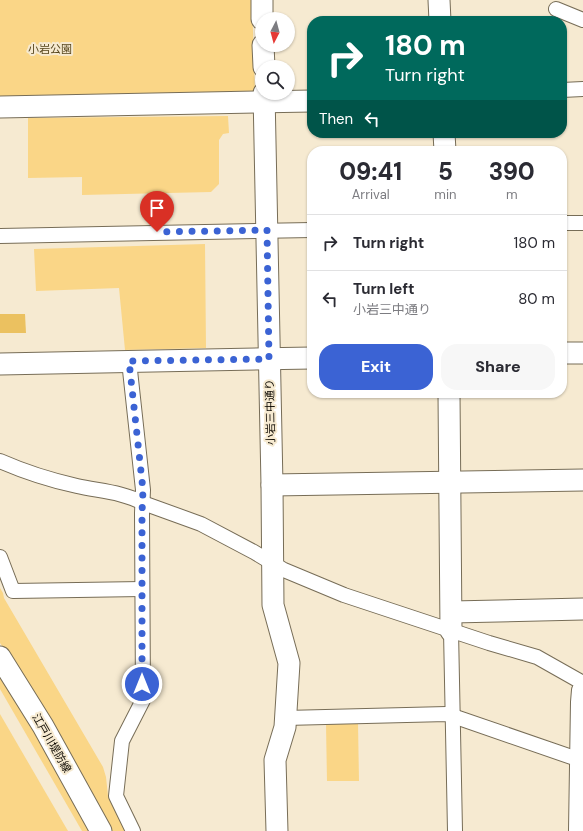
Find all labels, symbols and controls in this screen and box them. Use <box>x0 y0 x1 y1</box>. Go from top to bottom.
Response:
north arrow <box>255 12 295 52</box>
map controls <box>255 12 295 100</box>
text: 180 m <box>385 27 466 64</box>
icon: right <box>319 32 371 84</box>
park label: 小岩公園 <box>28 42 72 56</box>
button: search <box>255 60 295 100</box>
text: Turn right <box>385 63 465 87</box>
icon: left <box>361 108 383 130</box>
text: Then <box>319 109 353 129</box>
text: 09:41 <box>339 156 402 187</box>
text: 5 <box>438 156 453 187</box>
text: 390 <box>489 156 535 187</box>
text: Arrival <box>352 186 390 203</box>
text: min <box>434 186 457 203</box>
text: m <box>506 186 518 203</box>
pin <box>140 191 174 232</box>
icon: arrive <box>146 197 168 219</box>
icon: right <box>319 232 341 254</box>
text: Turn right <box>353 233 424 253</box>
text: 180 m <box>514 233 555 253</box>
text: Turn left <box>353 279 414 299</box>
icon: left <box>319 288 341 310</box>
text: 80 m <box>518 289 555 309</box>
text: 小岩三中通り <box>353 301 431 318</box>
button: Exit <box>319 344 433 390</box>
button: Share <box>441 344 555 390</box>
street label: 小岩三中通り <box>262 379 278 445</box>
position arrow <box>121 663 163 705</box>
street label: 江戸川堤防線 <box>29 711 75 775</box>

